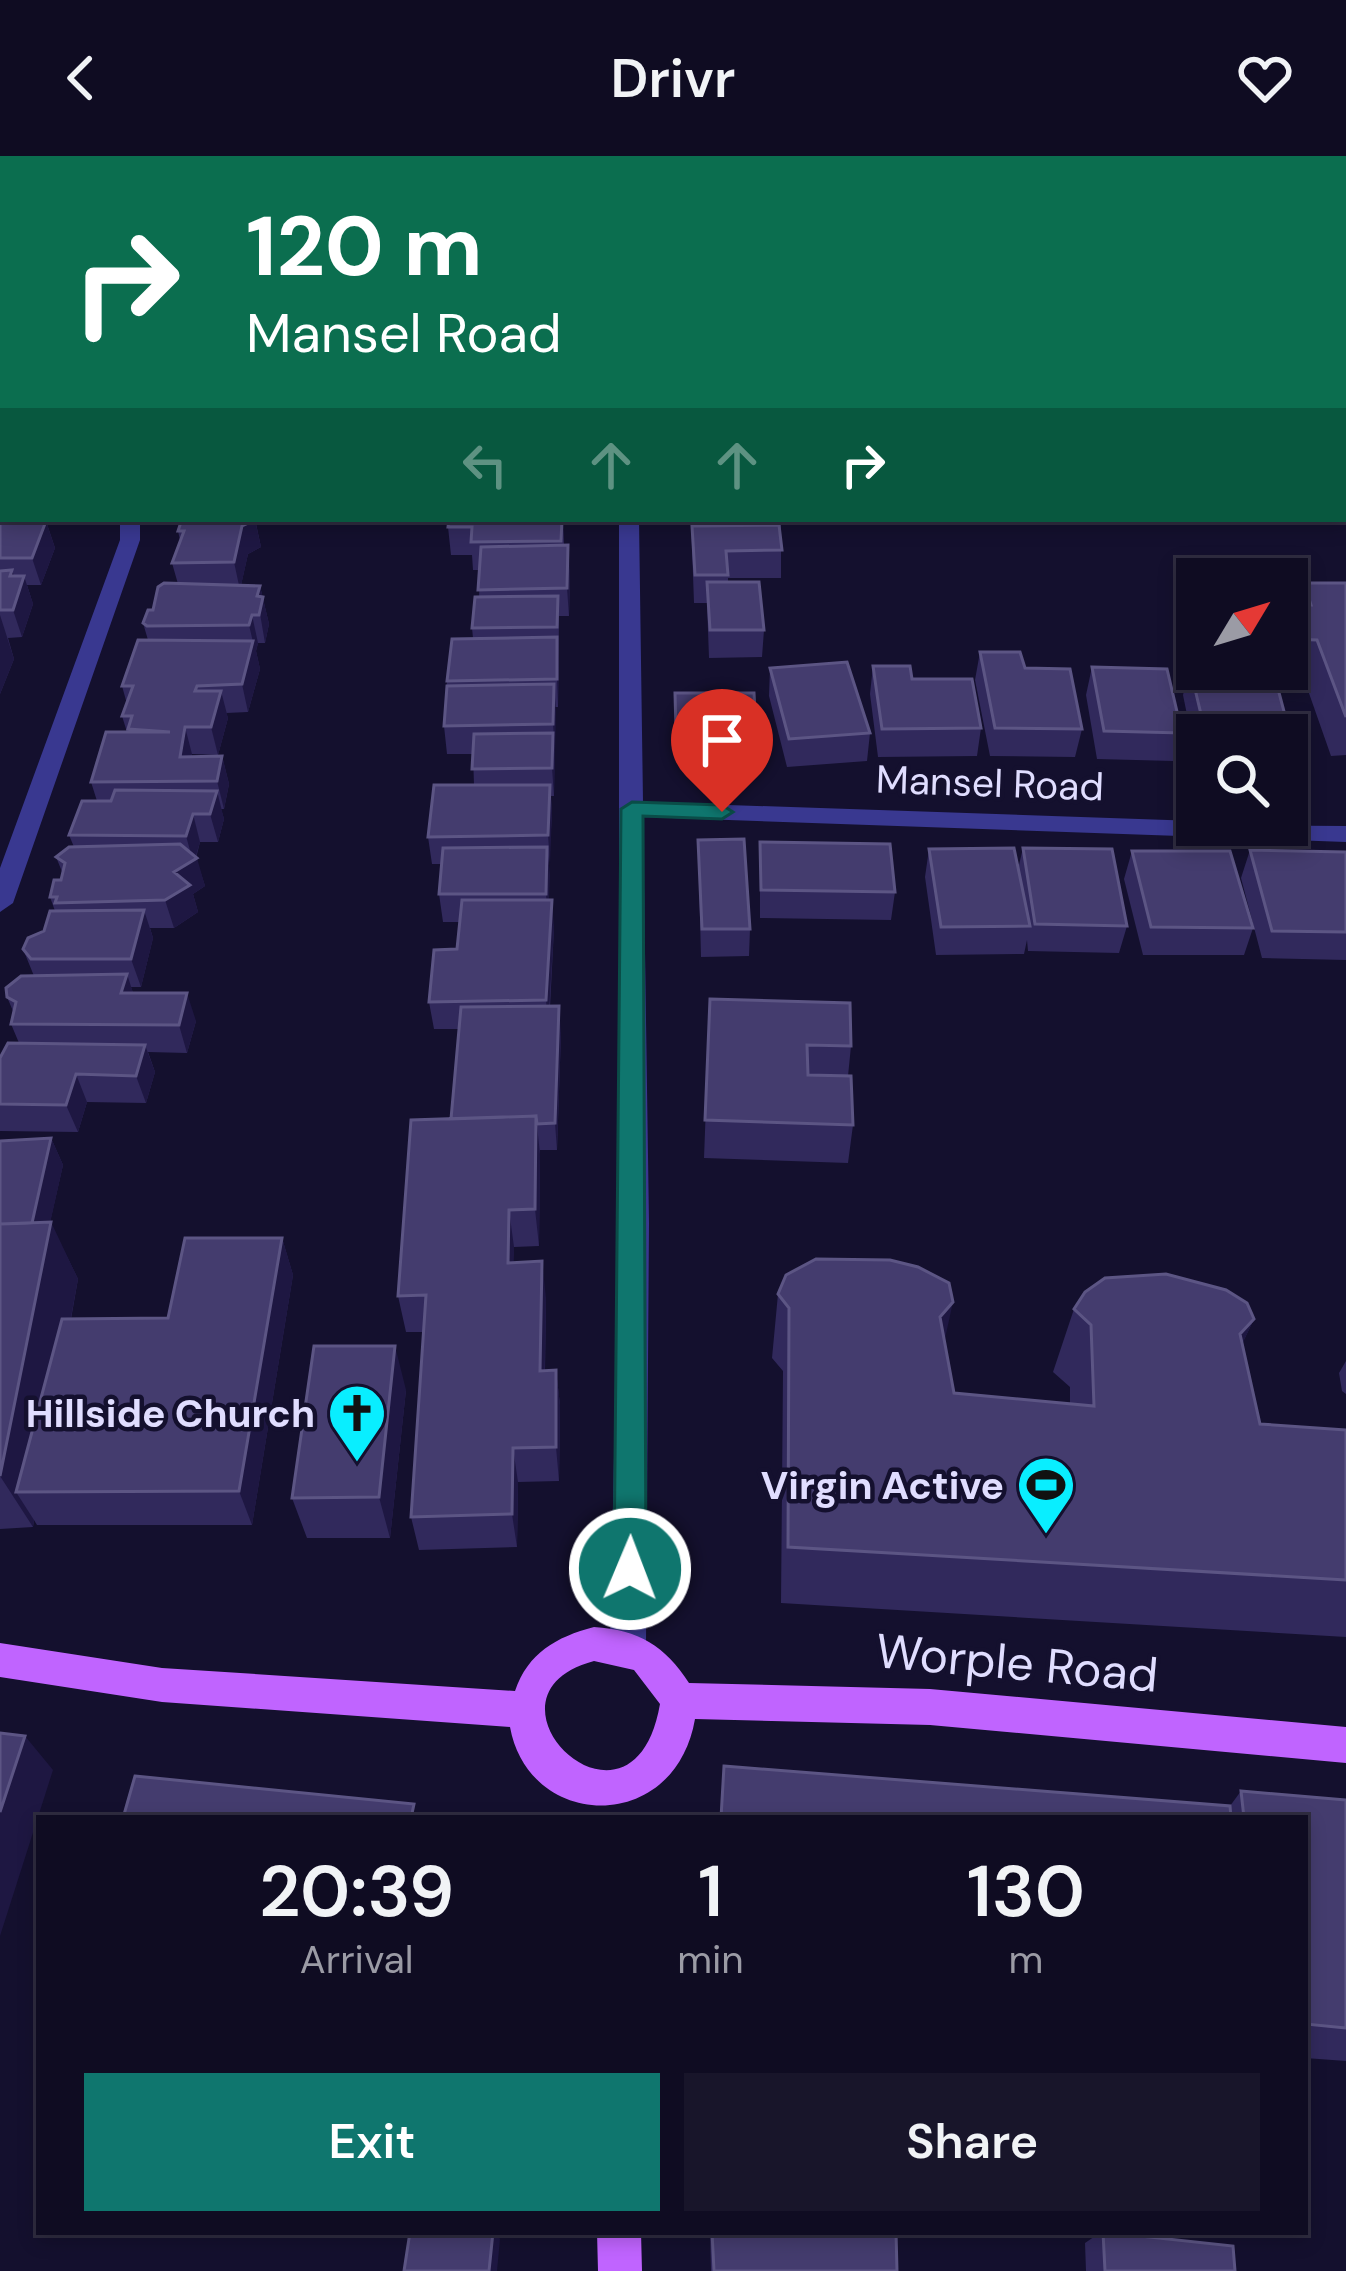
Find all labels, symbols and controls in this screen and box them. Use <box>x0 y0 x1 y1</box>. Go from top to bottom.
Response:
text: Drivr <box>611 43 735 114</box>
icon: back <box>48 45 114 111</box>
icon: heart <box>1232 45 1298 111</box>
text: 120 m <box>246 192 483 301</box>
icon: right <box>48 204 204 360</box>
text: Mansel Road <box>246 298 562 369</box>
icon: left <box>452 432 518 498</box>
icon: ahead <box>578 432 644 498</box>
icon: ahead <box>704 432 770 498</box>
icon: right <box>830 432 896 498</box>
north arrow <box>1176 558 1308 690</box>
map controls <box>1176 558 1308 846</box>
pin <box>671 689 773 812</box>
icon: arrive <box>689 707 755 773</box>
button: search <box>1176 714 1308 846</box>
street label: Mansel Road <box>875 754 1105 812</box>
church icon: Hillside Church <box>326 1382 388 1464</box>
place label: Hillside Church <box>26 1388 315 1439</box>
sports icon: Virgin Active <box>1015 1454 1077 1536</box>
place label: Virgin Active <box>761 1460 1004 1511</box>
position arrow <box>567 1506 693 1632</box>
street label: Worple Road <box>873 1619 1161 1707</box>
text: 20:39 <box>259 1845 454 1938</box>
text: 1 <box>698 1845 723 1938</box>
text: 130 <box>967 1845 1085 1938</box>
text: Arrival <box>300 1934 413 1985</box>
text: min <box>677 1934 744 1985</box>
text: m <box>1009 1934 1043 1985</box>
button: Exit <box>84 2073 660 2211</box>
button: Share <box>684 2073 1260 2211</box>

